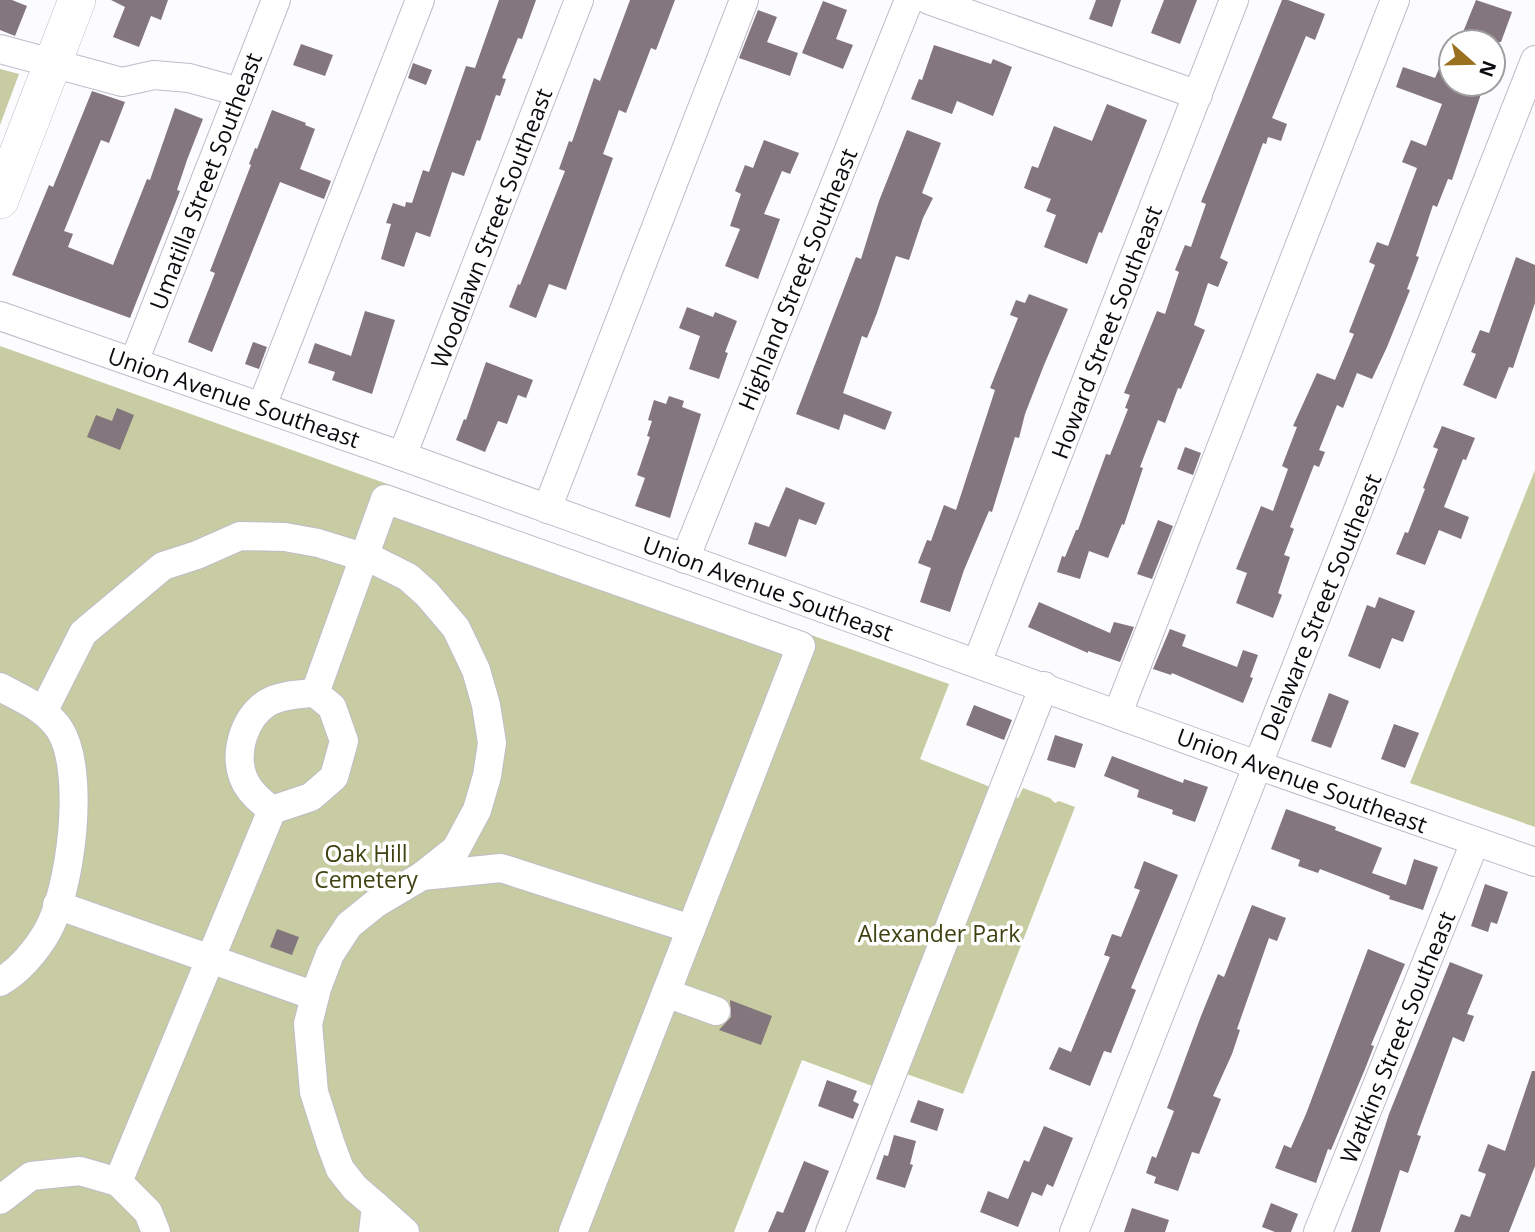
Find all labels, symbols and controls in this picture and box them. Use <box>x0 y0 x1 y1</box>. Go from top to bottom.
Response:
north arrow <box>1437 28 1507 98</box>
street label: Umatilla Street Southeast <box>141 48 269 314</box>
text: N <box>1473 57 1503 81</box>
street label: Woodlawn Street Southeast <box>423 83 559 373</box>
street label: Highland Street Southeast <box>730 143 864 415</box>
street label: Howard Street Southeast <box>1043 201 1169 463</box>
street label: Union Avenue Southeast <box>104 339 364 455</box>
street label: Delaware Street Southeast <box>1252 469 1388 745</box>
street label: Union Avenue Southeast <box>638 528 898 648</box>
street label: Union Avenue Southeast <box>1172 720 1432 840</box>
park label: Oak Hill Cemetery <box>314 837 418 895</box>
street label: Watkins Street Southeast <box>1332 906 1462 1168</box>
park label: Alexander Park <box>858 917 1020 949</box>

